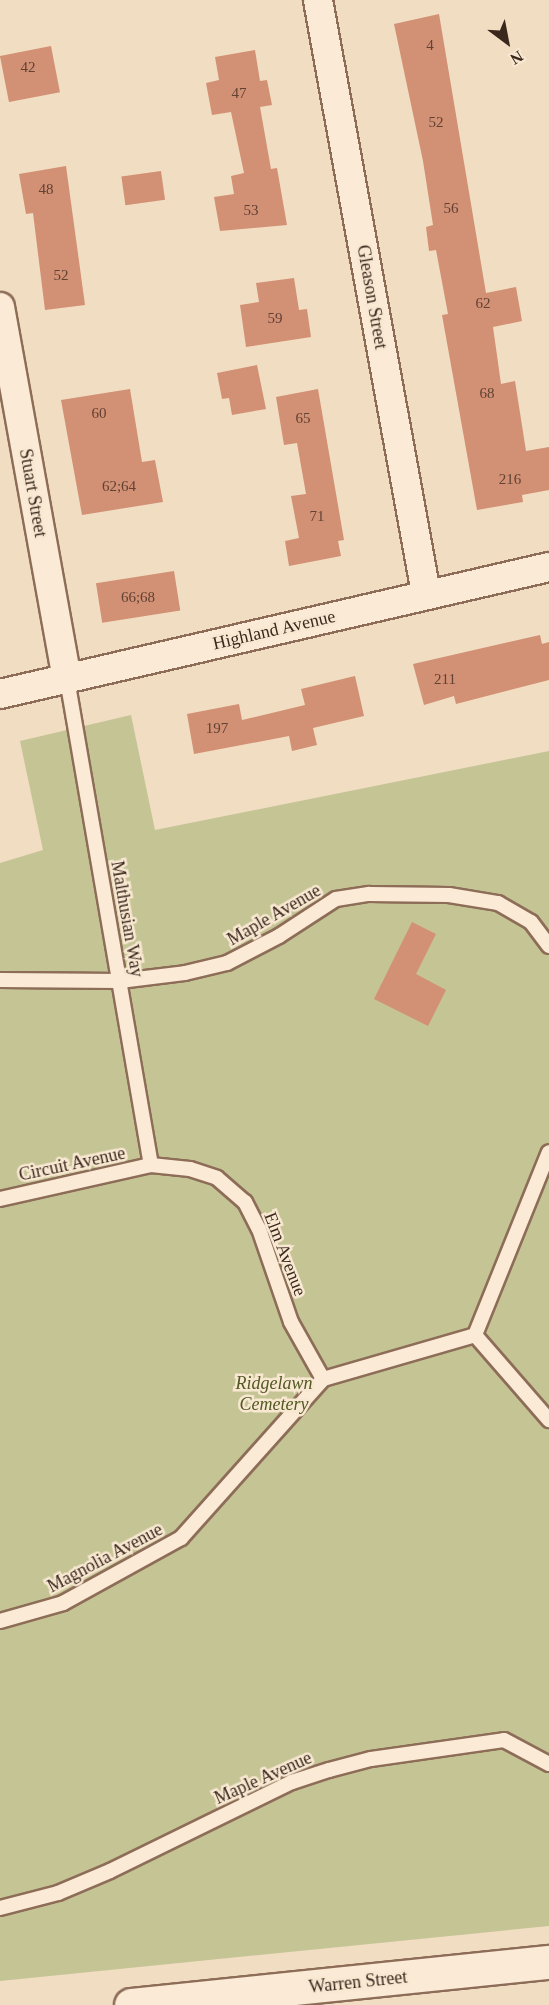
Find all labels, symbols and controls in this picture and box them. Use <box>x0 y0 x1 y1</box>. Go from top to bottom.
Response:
north arrow <box>477 12 537 72</box>
house number: 4 <box>426 37 434 55</box>
text: N <box>507 47 526 68</box>
house number: 42 <box>20 59 36 77</box>
house number: 47 <box>232 85 246 103</box>
house number: 52 <box>428 114 444 132</box>
house number: 48 <box>38 181 54 199</box>
house number: 56 <box>444 200 458 218</box>
house number: 53 <box>244 202 258 220</box>
street label: Gleason Street <box>352 243 392 351</box>
house number: 52 <box>54 267 68 285</box>
house number: 62 <box>476 295 490 313</box>
house number: 59 <box>268 310 282 328</box>
house number: 68 <box>480 385 494 403</box>
house number: 60 <box>92 405 106 423</box>
house number: 65 <box>296 410 310 428</box>
street label: Stuart Street <box>15 447 51 539</box>
house number: 216 <box>499 471 521 489</box>
house number: 62;64 <box>102 478 136 496</box>
house number: 71 <box>310 508 324 526</box>
house number: 66;68 <box>121 589 155 607</box>
street label: Highland Avenue <box>210 605 338 655</box>
house number: 211 <box>434 671 456 689</box>
house number: 197 <box>206 720 228 738</box>
street label: Malthusian Way <box>106 859 148 979</box>
street label: Maple Avenue <box>223 879 325 951</box>
street label: Circuit Avenue <box>16 1142 128 1186</box>
street label: Elm Avenue <box>259 1209 311 1299</box>
park label: Ridgelawn Cemetery <box>236 1373 312 1416</box>
street label: Magnolia Avenue <box>43 1518 167 1598</box>
street label: Maple Avenue <box>211 1747 315 1809</box>
street label: Warren Street <box>308 1966 408 1998</box>

